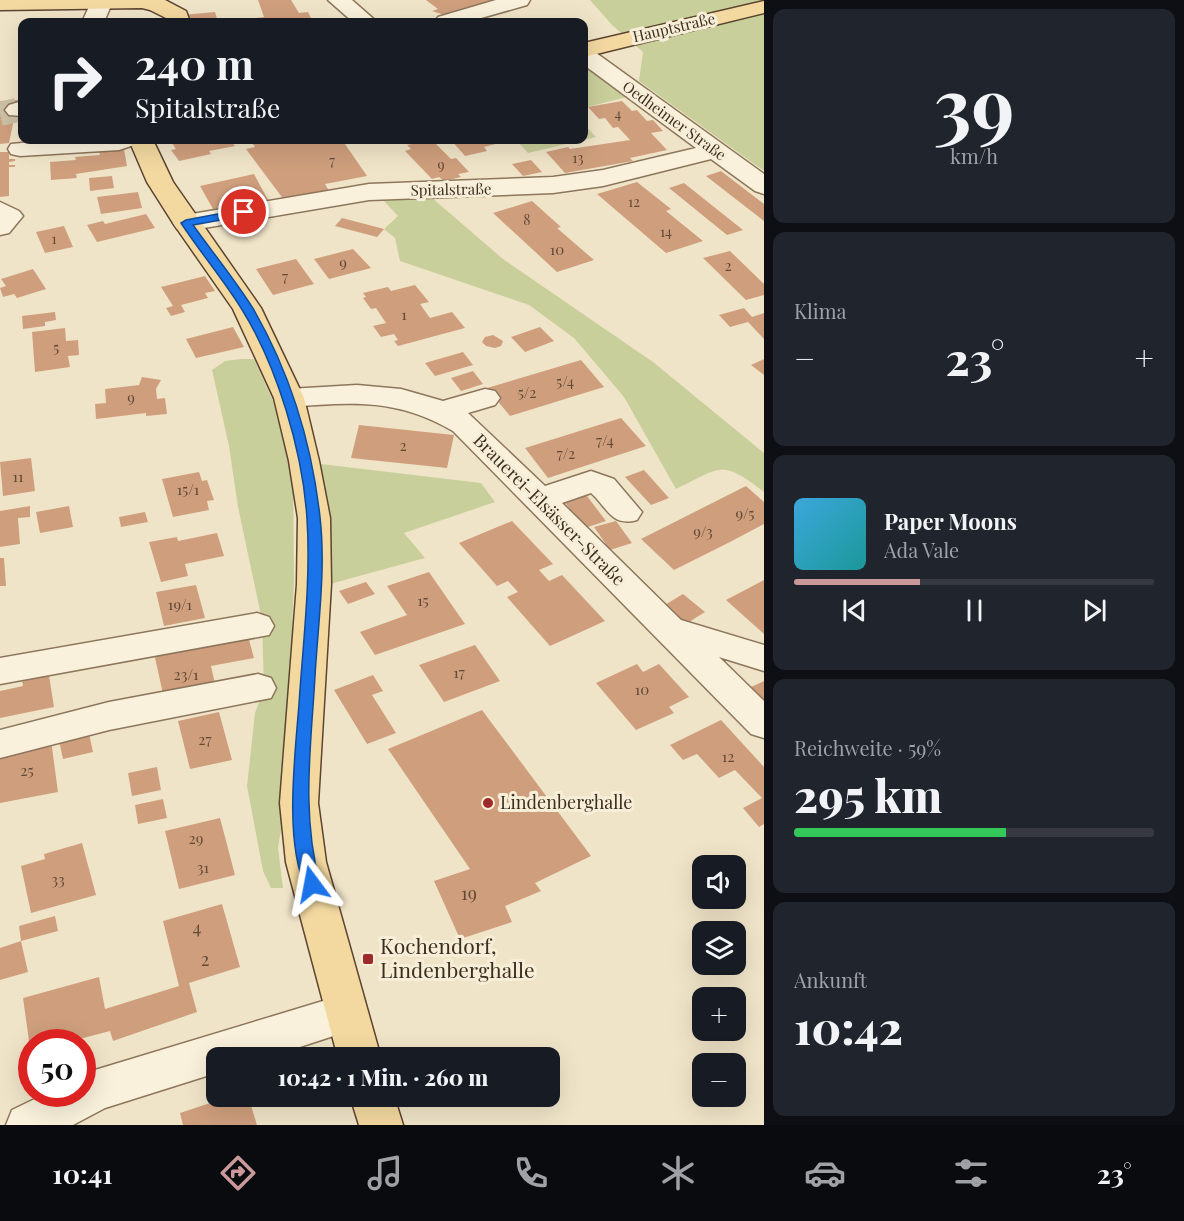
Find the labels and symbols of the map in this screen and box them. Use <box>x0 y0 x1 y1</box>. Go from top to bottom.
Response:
street label: Hauptstraße <box>631 8 717 46</box>
street label: Oedheimer Straße <box>619 76 730 164</box>
house number: 4 <box>615 104 622 123</box>
house number: 13 <box>572 148 584 167</box>
house number: 7 <box>329 151 335 170</box>
house number: 9 <box>437 155 445 174</box>
street label: Spitalstraße <box>410 178 492 200</box>
pin <box>218 186 269 237</box>
house number: 12 <box>628 192 640 211</box>
house number: 8 <box>523 210 531 229</box>
house number: 14 <box>660 222 672 241</box>
house number: 1 <box>51 229 57 248</box>
house number: 10 <box>550 239 564 259</box>
house number: 9 <box>339 252 347 272</box>
house number: 2 <box>724 255 732 275</box>
house number: 7 <box>282 266 288 286</box>
house number: 1 <box>401 304 407 324</box>
house number: 5 <box>53 337 59 357</box>
house number: 5/4 <box>556 371 574 391</box>
house number: 5/2 <box>518 382 536 402</box>
house number: 9 <box>127 387 135 407</box>
street label: Brauerei-Elsässer-Straße <box>468 428 631 591</box>
house number: 7/4 <box>596 430 614 450</box>
house number: 2 <box>399 435 407 455</box>
house number: 7/2 <box>557 443 575 463</box>
house number: 11 <box>12 466 24 486</box>
house number: 15/1 <box>177 479 200 499</box>
house number: 9/5 <box>735 503 755 523</box>
house number: 9/3 <box>693 521 713 541</box>
house number: 15 <box>417 590 429 610</box>
house number: 19/1 <box>168 594 193 614</box>
house number: 17 <box>453 662 465 682</box>
house number: 23/1 <box>173 664 199 684</box>
house number: 10 <box>635 679 649 699</box>
house number: 27 <box>198 729 212 749</box>
house number: 12 <box>722 746 734 766</box>
house number: 25 <box>20 760 34 780</box>
place label: Lindenberghalle <box>500 790 632 814</box>
marker: Lindenberghalle <box>481 796 495 810</box>
house number: 29 <box>189 828 203 848</box>
position arrow <box>280 852 344 916</box>
house number: 31 <box>197 857 210 877</box>
house number: 33 <box>51 869 65 889</box>
house number: 19 <box>461 881 477 905</box>
house number: 4 <box>193 915 202 939</box>
place label: Kochendorf, Lindenberghalle <box>380 931 535 983</box>
house number: 2 <box>201 947 209 971</box>
marker: Kochendorf, Lindenberghalle <box>361 952 375 966</box>
speed limit sign: 50 <box>18 1029 96 1107</box>

